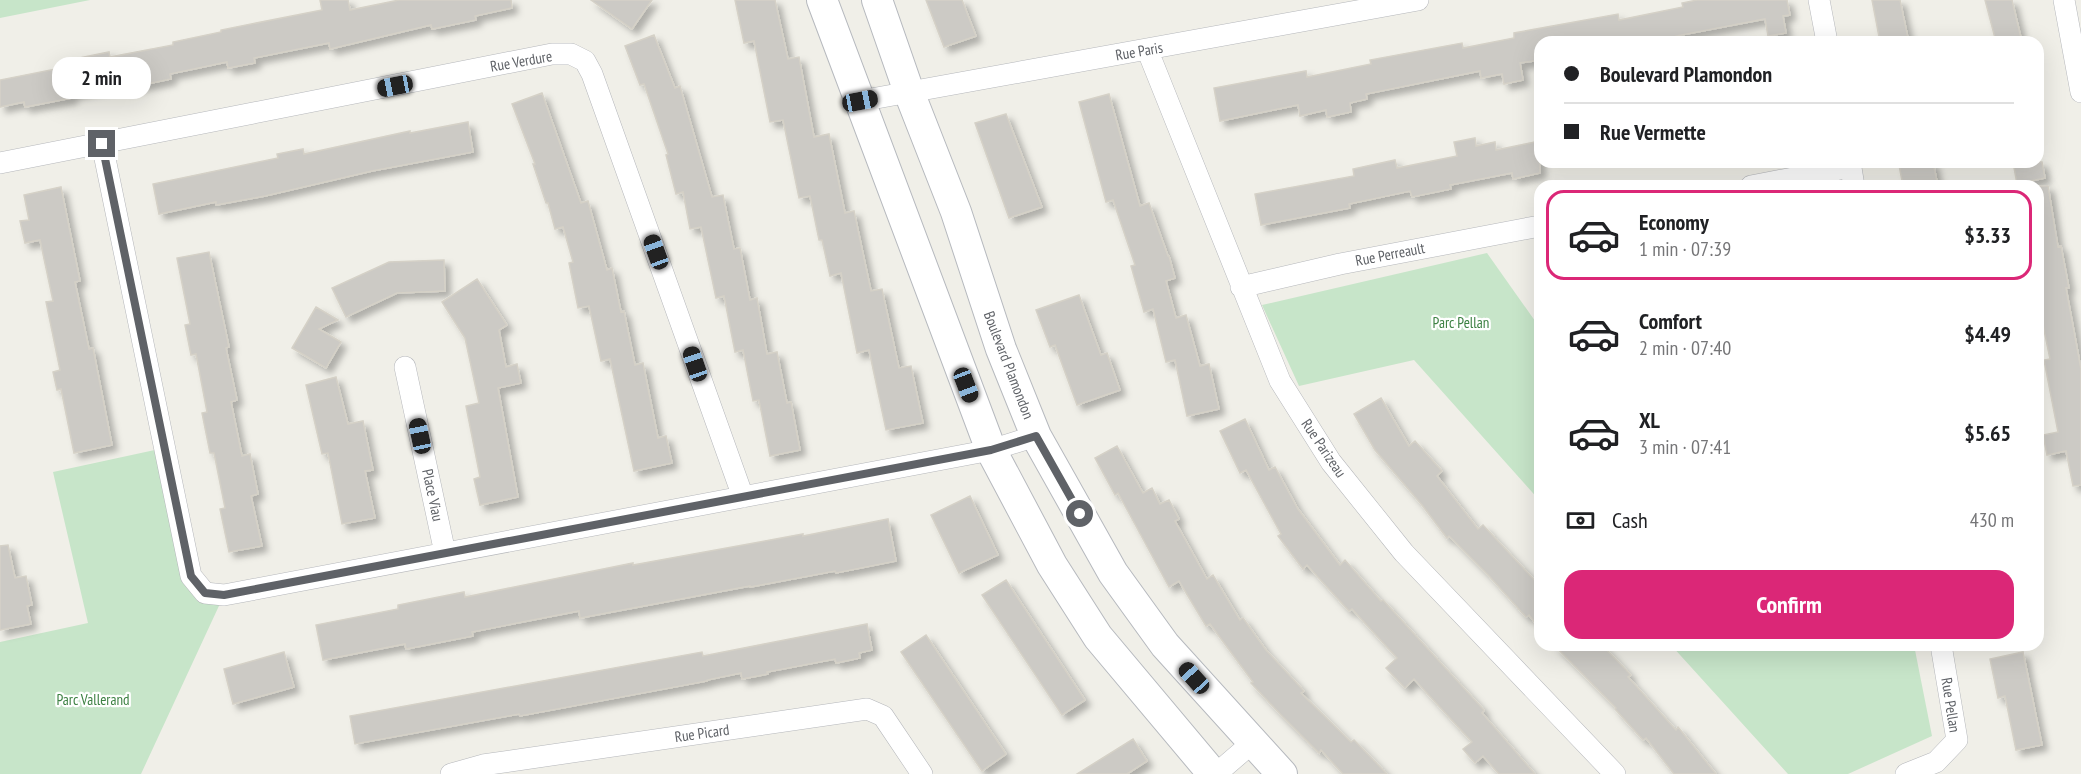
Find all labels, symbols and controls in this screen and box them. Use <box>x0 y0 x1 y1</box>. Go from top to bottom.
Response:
street label: Rue Paris <box>1114 37 1164 65</box>
street label: Rue Verdure <box>489 46 553 76</box>
callout: 2 min <box>52 57 152 99</box>
text: Boulevard Plamondon <box>1600 60 1772 88</box>
text: 2 min <box>81 65 122 91</box>
car <box>376 74 414 98</box>
car <box>841 89 879 113</box>
text: Rue Vermette <box>1600 118 1706 146</box>
route end <box>88 130 115 157</box>
icon: car <box>1567 208 1621 262</box>
text: Economy <box>1639 208 1709 236</box>
text: $3.33 <box>1964 221 2011 249</box>
car <box>641 232 671 272</box>
text: 1 min · 07:39 <box>1639 236 1731 262</box>
street label: Rue Perreault <box>1354 238 1426 270</box>
icon: car <box>1567 307 1621 361</box>
text: Comfort <box>1639 307 1702 335</box>
street label: Boulevard Plamondon <box>980 308 1038 422</box>
park label: Parc Pellan <box>1433 313 1489 332</box>
text: $4.49 <box>1964 320 2011 348</box>
text: 2 min · 07:40 <box>1639 335 1731 361</box>
car <box>681 344 709 384</box>
car <box>951 365 981 405</box>
icon: car <box>1567 406 1621 460</box>
text: XL <box>1639 406 1660 434</box>
street label: Rue Parizeau <box>1297 415 1351 481</box>
car <box>407 417 433 455</box>
text: $5.65 <box>1964 419 2011 447</box>
text: 3 min · 07:41 <box>1639 434 1731 460</box>
street label: Place Viau <box>418 467 448 523</box>
route start <box>1066 500 1093 527</box>
icon: cash <box>1564 504 1597 537</box>
text: Cash <box>1612 506 1648 534</box>
text: 430 m <box>1970 507 2014 533</box>
button: Confirm <box>1564 570 2014 639</box>
car <box>1175 659 1213 697</box>
street label: Rue Pellan <box>1937 676 1965 734</box>
park label: Parc Vallerand <box>56 690 130 709</box>
street label: Rue Picard <box>673 720 731 746</box>

